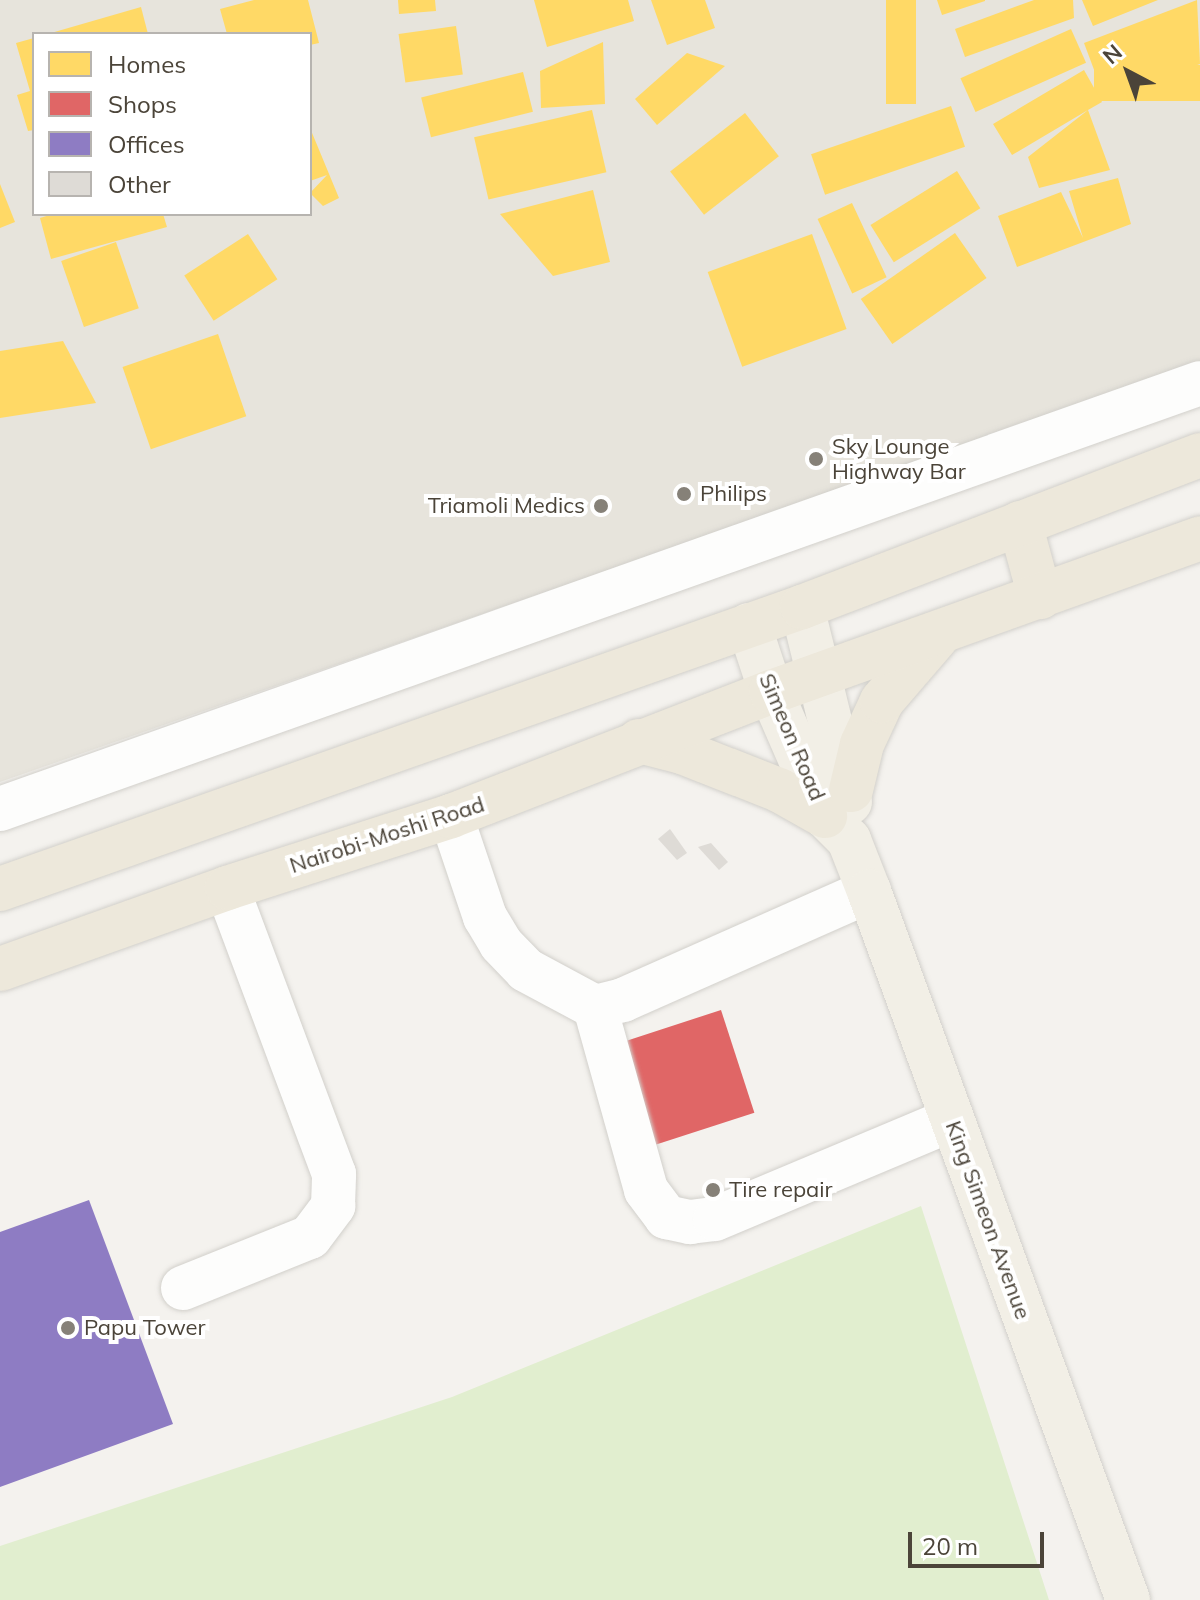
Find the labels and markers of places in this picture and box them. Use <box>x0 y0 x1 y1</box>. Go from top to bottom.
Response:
place label: Sky Lounge Highway Bar <box>832 433 966 484</box>
marker: Sky Lounge Highway Bar <box>807 450 825 468</box>
place label: Philips <box>700 481 767 507</box>
marker: Philips <box>675 485 693 503</box>
place label: Triamoli Medics <box>428 493 585 519</box>
marker: Triamoli Medics <box>592 497 610 515</box>
place label: Tire repair <box>729 1177 833 1203</box>
marker: Tire repair <box>704 1181 722 1199</box>
place label: Papu Tower <box>84 1315 206 1341</box>
marker: Papu Tower <box>59 1319 77 1337</box>

